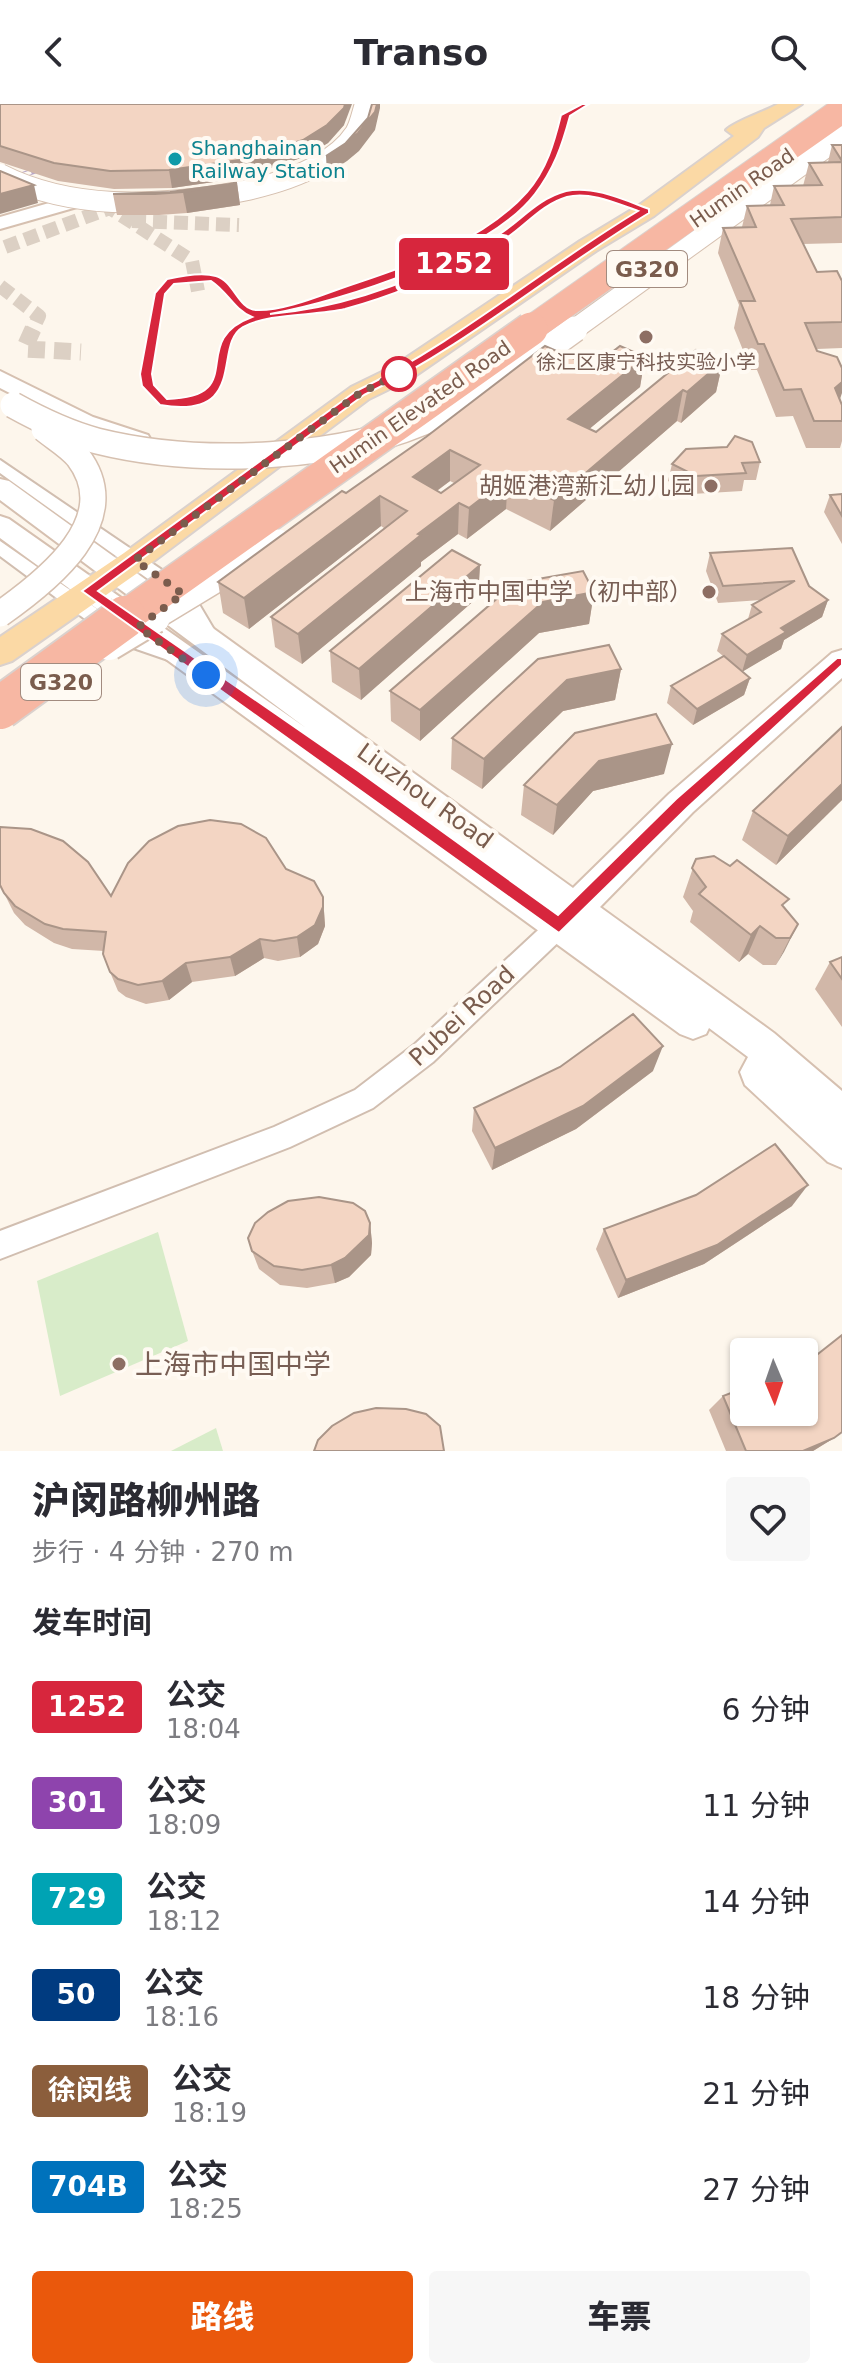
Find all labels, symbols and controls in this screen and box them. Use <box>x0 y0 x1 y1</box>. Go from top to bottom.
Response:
icon: back <box>32 30 76 74</box>
icon: search <box>766 30 810 74</box>
text: Transo <box>354 32 488 73</box>
place label: Shanghainan Railway Station <box>191 136 346 183</box>
street label: Humin Road <box>685 143 799 233</box>
marker: Shanghainan Railway Station <box>166 150 184 168</box>
line badge: 1252 <box>398 238 510 290</box>
text: 1252 <box>415 247 493 280</box>
road number: G320 <box>607 251 687 287</box>
marker: 徐汇区康宁科技实验小学 <box>637 328 655 346</box>
street label: Humin Elevated Road <box>325 335 515 479</box>
place label: 徐汇区康宁科技实验小学 <box>536 350 756 374</box>
unlabelled marker <box>382 357 416 391</box>
place label: 胡姬港湾新汇幼儿园 <box>479 472 695 500</box>
marker: 胡姬港湾新汇幼儿园 <box>702 477 720 495</box>
place label: 上海市中国中学（初中部） <box>405 578 693 606</box>
marker: 上海市中国中学（初中部） <box>700 583 718 601</box>
your location <box>186 655 226 695</box>
road number: G320 <box>21 664 101 700</box>
street label: Liuzhou Road <box>352 737 498 855</box>
street label: Pubei Road <box>404 960 520 1072</box>
north arrow <box>730 1338 818 1426</box>
map controls <box>730 1338 818 1426</box>
place label: 上海市中国中学 <box>135 1348 331 1381</box>
marker: 上海市中国中学 <box>110 1355 128 1373</box>
button: heart <box>726 1477 810 1561</box>
text: 沪闵路柳州路 <box>32 1479 260 1523</box>
text: 步行 · 4 分钟 · 270 m <box>32 1537 294 1567</box>
text: 发车时间 <box>32 1605 152 1640</box>
text: 公交 <box>166 1677 226 1712</box>
text: 1252 <box>48 1690 126 1723</box>
text: 6 分钟 <box>721 1692 810 1727</box>
text: 18:04 <box>166 1714 241 1744</box>
text: 公交 <box>146 1773 206 1808</box>
text: 301 <box>48 1786 106 1819</box>
text: 11 分钟 <box>702 1788 810 1823</box>
text: 18:09 <box>146 1810 221 1840</box>
text: 公交 <box>146 1869 206 1904</box>
text: 729 <box>48 1882 106 1915</box>
text: 14 分钟 <box>702 1884 810 1919</box>
text: 18:12 <box>146 1906 221 1936</box>
text: 公交 <box>144 1965 204 2000</box>
text: 50 <box>57 1978 95 2011</box>
text: 18 分钟 <box>702 1980 810 2015</box>
text: 18:16 <box>144 2002 219 2032</box>
text: 公交 <box>172 2061 232 2096</box>
text: 徐闵线 <box>48 2074 132 2107</box>
text: 21 分钟 <box>702 2076 810 2111</box>
text: 18:19 <box>172 2098 247 2128</box>
text: 公交 <box>168 2157 228 2192</box>
text: 704B <box>48 2170 128 2203</box>
text: 27 分钟 <box>702 2172 810 2207</box>
text: 18:25 <box>168 2194 243 2224</box>
button: 路线 <box>32 2271 413 2363</box>
button: 车票 <box>429 2271 810 2363</box>

